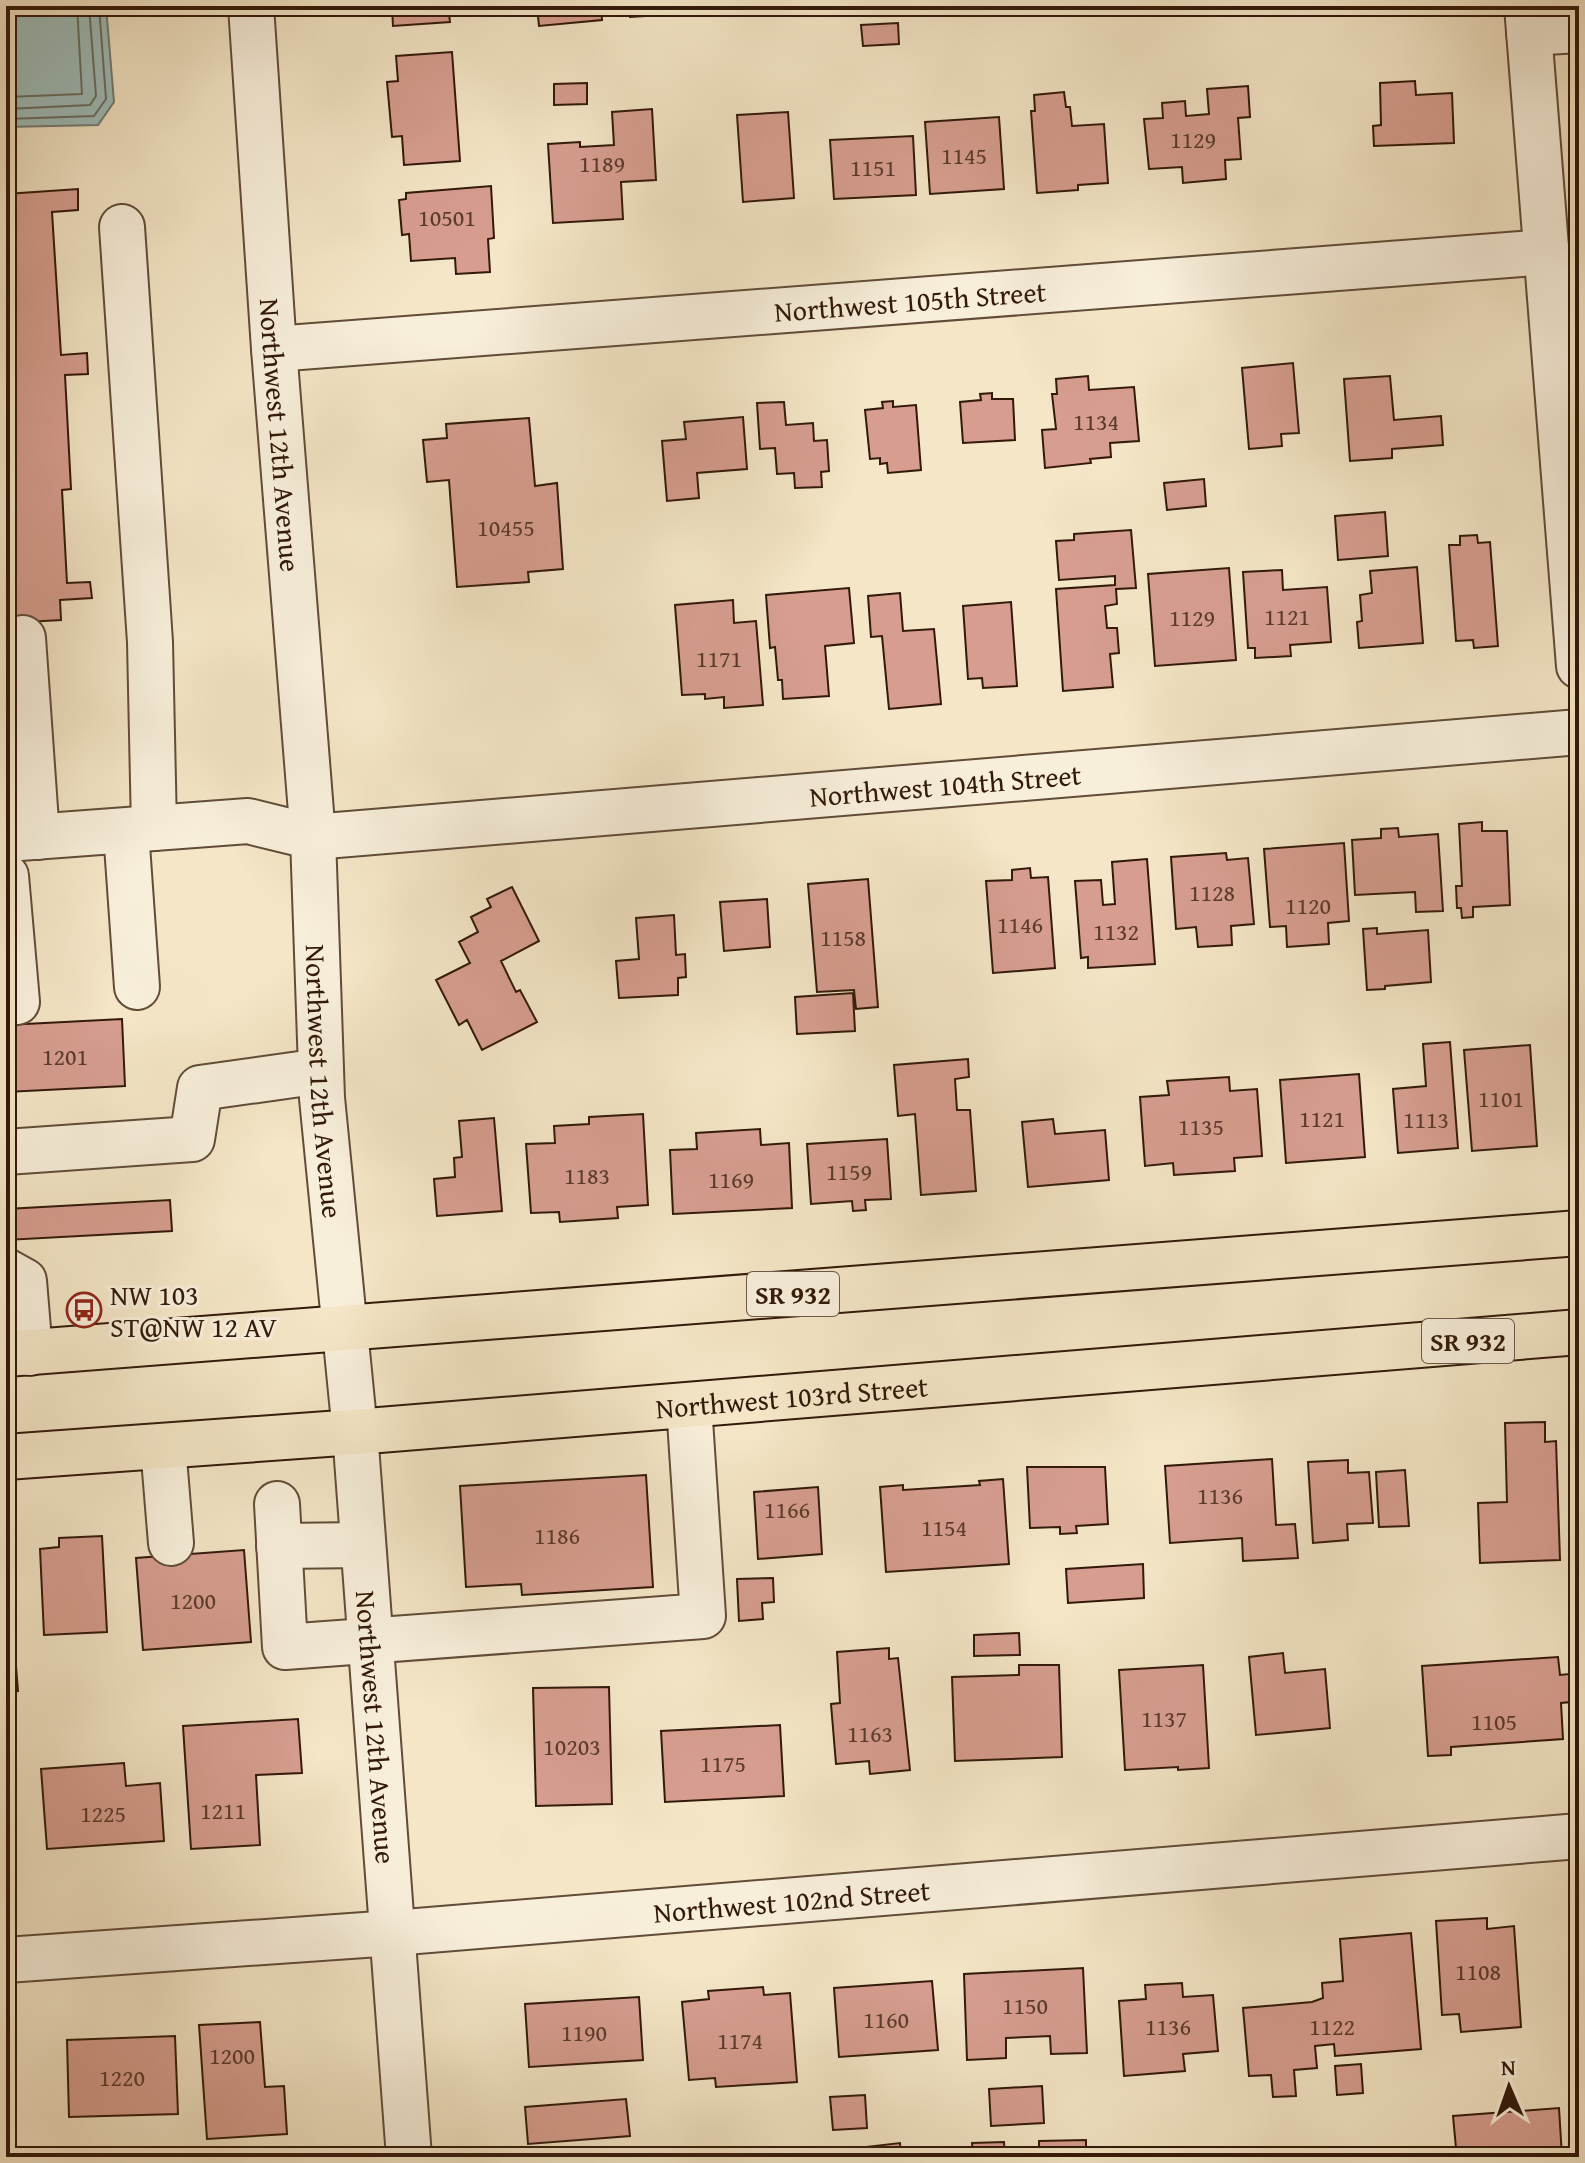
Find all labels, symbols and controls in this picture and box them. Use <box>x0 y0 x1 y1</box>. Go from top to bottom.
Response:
house number: 1129 <box>1170 122 1216 157</box>
house number: 1145 <box>941 138 987 173</box>
house number: 1189 <box>579 146 625 181</box>
house number: 1151 <box>850 150 896 185</box>
house number: 10501 <box>418 200 476 235</box>
street label: Northwest 105th Street <box>773 270 1048 331</box>
street label: Northwest 12th Avenue <box>250 297 312 573</box>
house number: 1134 <box>1073 404 1119 439</box>
house number: 10455 <box>477 510 535 545</box>
house number: 1121 <box>1264 599 1310 634</box>
house number: 1129 <box>1169 600 1215 635</box>
house number: 1171 <box>696 641 742 676</box>
street label: Northwest 104th Street <box>808 753 1083 816</box>
house number: 1128 <box>1189 875 1235 910</box>
house number: 1120 <box>1285 888 1331 923</box>
house number: 1146 <box>997 907 1043 942</box>
house number: 1132 <box>1093 914 1139 949</box>
house number: 1158 <box>820 920 866 955</box>
street label: Northwest 12th Avenue <box>296 944 354 1220</box>
house number: 1201 <box>42 1039 88 1074</box>
house number: 1101 <box>1478 1081 1524 1116</box>
house number: 1121 <box>1299 1101 1345 1136</box>
house number: 1113 <box>1403 1102 1449 1137</box>
house number: 1135 <box>1178 1109 1224 1144</box>
house number: 1159 <box>826 1154 872 1189</box>
house number: 1183 <box>564 1158 610 1193</box>
house number: 1169 <box>708 1162 754 1197</box>
road number: SR 932 <box>747 1272 839 1316</box>
place label: NW 103 ST@NW 12 AV <box>110 1274 277 1347</box>
bus stop icon: NW 103 ST@NW 12 AV <box>65 1291 103 1329</box>
road number: SR 932 <box>1422 1319 1514 1363</box>
street label: Northwest 103rd Street <box>654 1365 930 1428</box>
house number: 1136 <box>1197 1478 1243 1513</box>
house number: 1166 <box>764 1492 810 1527</box>
house number: 1154 <box>921 1510 967 1545</box>
house number: 1186 <box>534 1518 580 1553</box>
house number: 1200 <box>170 1583 216 1618</box>
street label: Northwest 12th Avenue <box>346 1589 408 1865</box>
house number: 1137 <box>1141 1701 1187 1736</box>
house number: 1105 <box>1471 1704 1517 1739</box>
house number: 1163 <box>847 1716 893 1751</box>
house number: 10203 <box>543 1729 601 1764</box>
house number: 1175 <box>700 1746 746 1781</box>
house number: 1211 <box>200 1793 246 1828</box>
house number: 1225 <box>80 1796 126 1831</box>
street label: Northwest 102nd Street <box>652 1869 932 1932</box>
house number: 1108 <box>1455 1954 1501 1989</box>
house number: 1150 <box>1002 1988 1048 2023</box>
house number: 1160 <box>863 2002 909 2037</box>
house number: 1136 <box>1145 2009 1191 2044</box>
house number: 1122 <box>1309 2009 1355 2044</box>
house number: 1190 <box>561 2015 607 2050</box>
house number: 1174 <box>717 2023 763 2058</box>
house number: 1200 <box>209 2038 255 2073</box>
north arrow <box>1469 2047 1549 2127</box>
text: N <box>1500 2051 1516 2083</box>
house number: 1220 <box>99 2060 145 2095</box>

